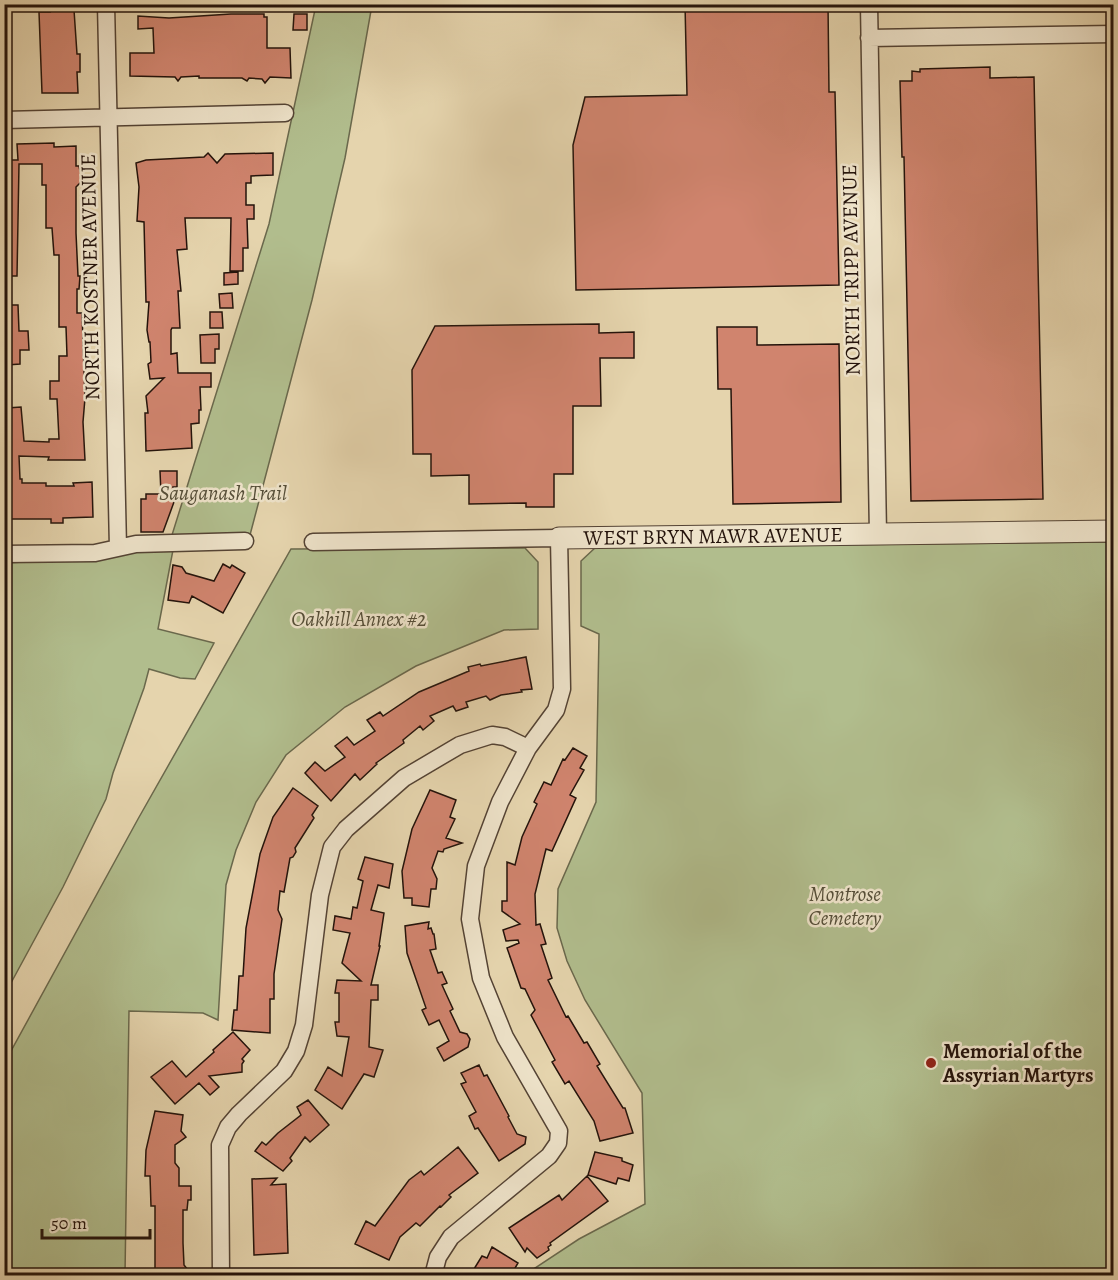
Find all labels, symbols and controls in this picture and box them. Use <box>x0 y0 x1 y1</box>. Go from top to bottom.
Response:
street label: NORTH KOSTNER AVENUE <box>74 153 106 401</box>
street label: NORTH TRIPP AVENUE <box>835 164 867 376</box>
park label: Sauganash Trail <box>159 479 288 507</box>
street label: WEST BRYN MAWR AVENUE <box>582 520 843 552</box>
park label: Oakhill Annex #2 <box>291 605 427 633</box>
park label: Montrose Cemetery <box>809 880 881 932</box>
place label: Memorial of the Assyrian Martyrs <box>942 1037 1094 1089</box>
marker: Memorial of the Assyrian Martyrs <box>924 1056 938 1070</box>
scale bar <box>42 1202 150 1240</box>
text: 50 m <box>51 1211 87 1235</box>

